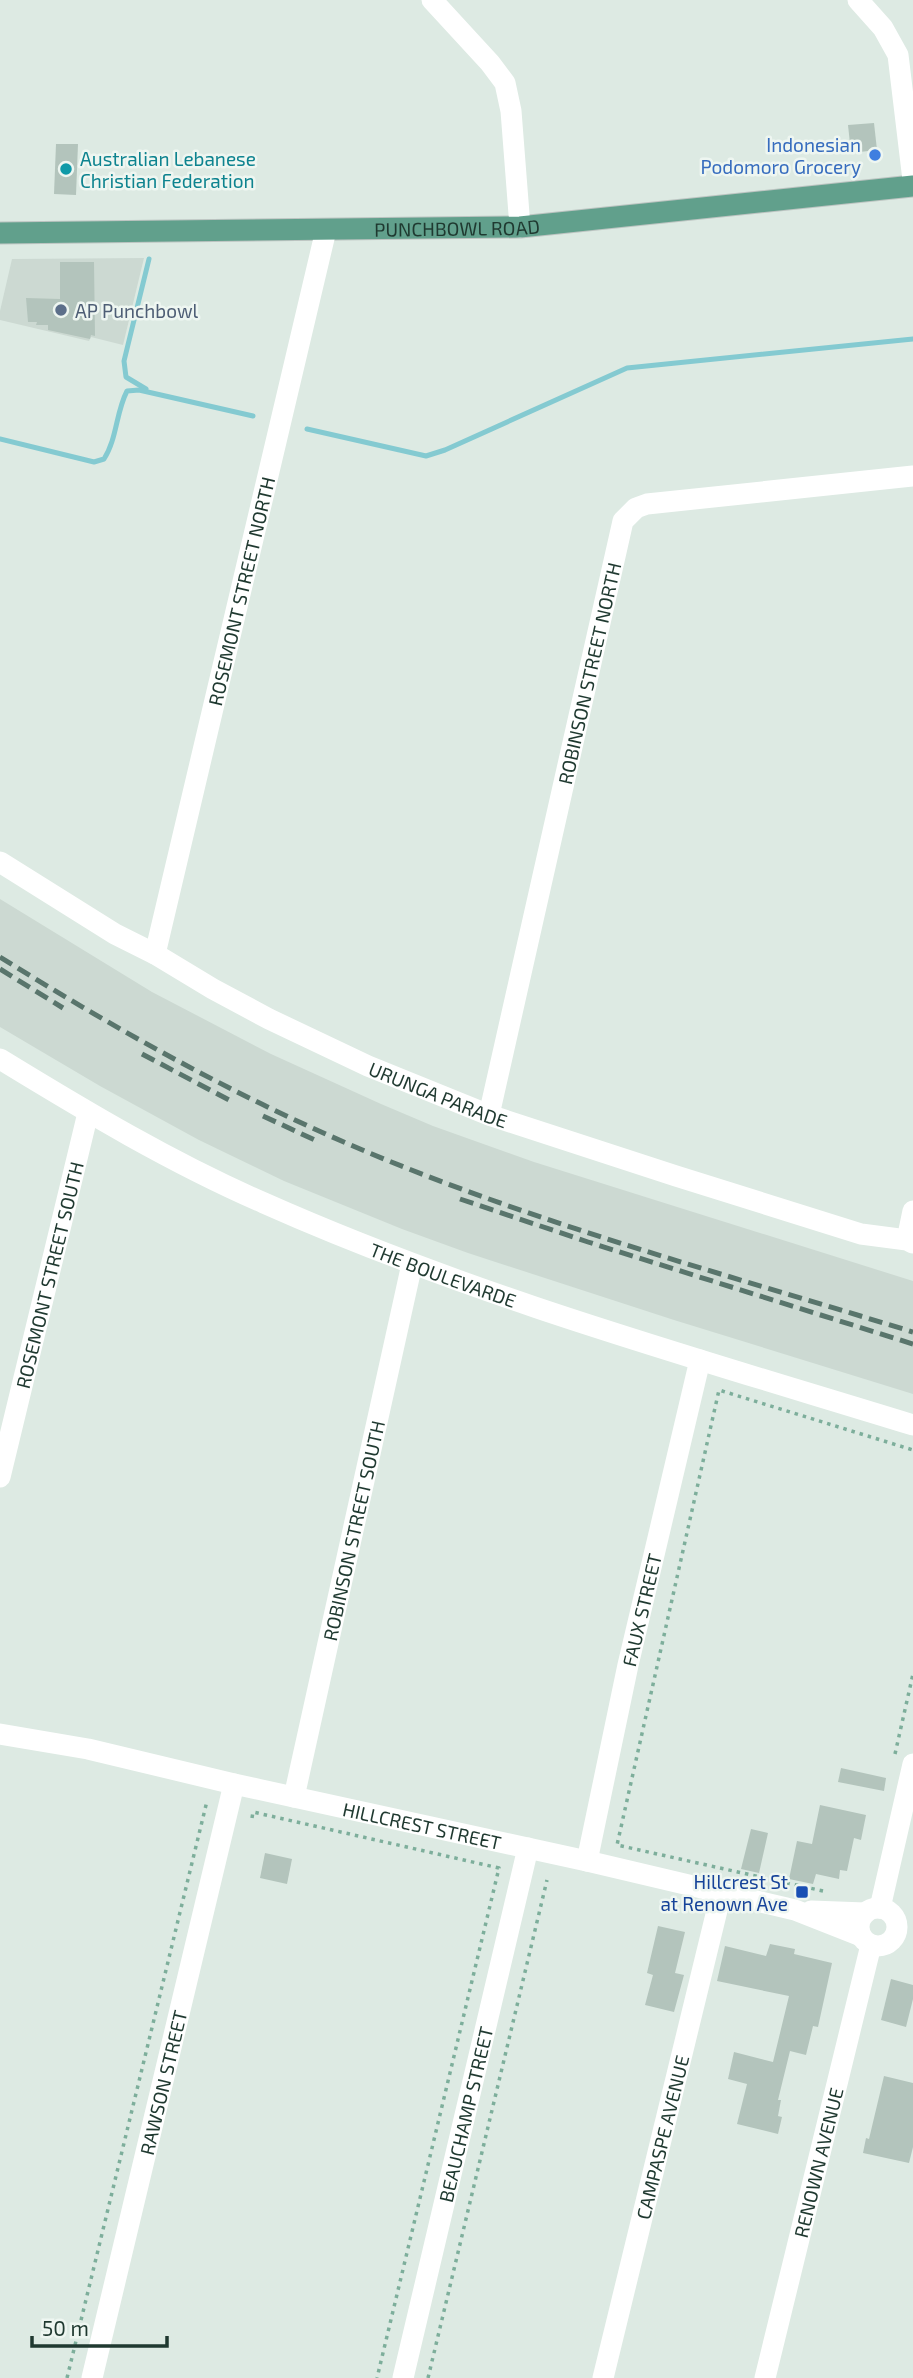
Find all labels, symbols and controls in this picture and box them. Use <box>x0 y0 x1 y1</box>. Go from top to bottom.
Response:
place label: Indonesian Podomoro Grocery <box>700 133 861 178</box>
place label: Australian Lebanese Christian Federation <box>80 147 256 192</box>
marker: Indonesian Podomoro Grocery <box>867 147 883 163</box>
marker: Australian Lebanese Christian Federation <box>58 161 74 177</box>
street label: PUNCHBOWL ROAD <box>374 214 541 240</box>
place label: AP Punchbowl <box>75 299 199 322</box>
marker: AP Punchbowl <box>53 302 69 318</box>
street label: ROSEMONT STREET NORTH <box>203 474 279 708</box>
street label: ROBINSON STREET NORTH <box>553 560 625 786</box>
street label: URUNGA PARADE <box>366 1056 510 1132</box>
street label: ROSEMONT STREET SOUTH <box>10 1159 87 1391</box>
street label: THE BOULEVARDE <box>367 1237 519 1311</box>
street label: ROBINSON STREET SOUTH <box>317 1418 389 1643</box>
street label: FAUX STREET <box>617 1551 665 1669</box>
street label: HILLCREST STREET <box>341 1797 504 1853</box>
place label: Hillcrest St at Renown Ave <box>660 1870 788 1915</box>
marker: Hillcrest St at Renown Ave <box>794 1884 810 1900</box>
street label: RAWSON STREET <box>134 2008 191 2157</box>
street label: BEAUCHAMP STREET <box>433 2024 497 2204</box>
street label: CAMPASPE AVENUE <box>631 2053 693 2221</box>
street label: RENOWN AVENUE <box>788 2085 847 2240</box>
scale bar <box>32 2304 166 2348</box>
text: 50 m <box>42 2315 89 2340</box>

